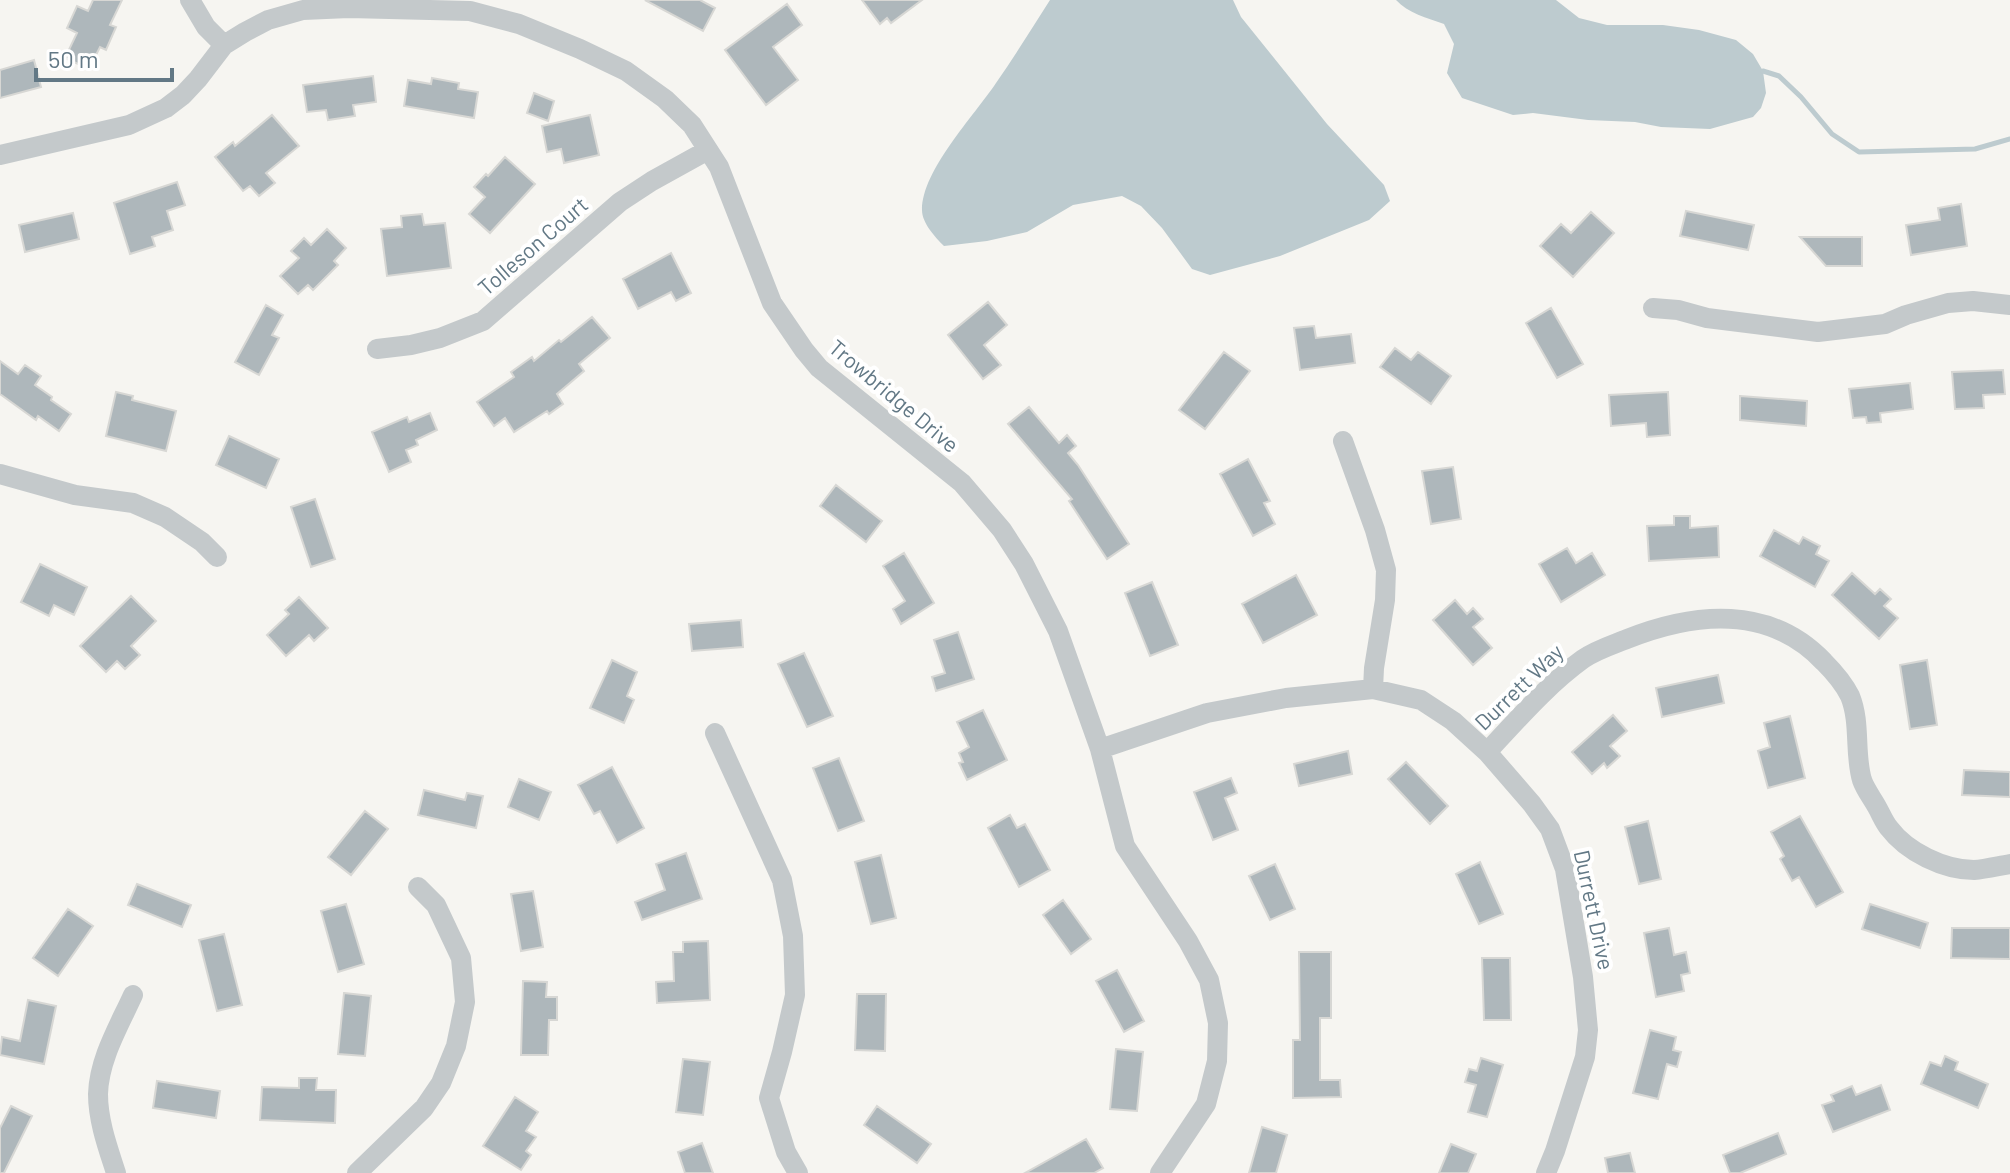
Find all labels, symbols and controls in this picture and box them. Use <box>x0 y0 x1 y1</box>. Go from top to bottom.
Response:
scale bar <box>36 32 172 82</box>
text: 50 m <box>48 44 99 73</box>
street label: Tolleson Court <box>472 191 593 300</box>
street label: Trowbridge Drive <box>825 333 965 457</box>
street label: Durrett Way <box>1469 638 1568 735</box>
street label: Durrett Drive <box>1570 847 1620 972</box>

